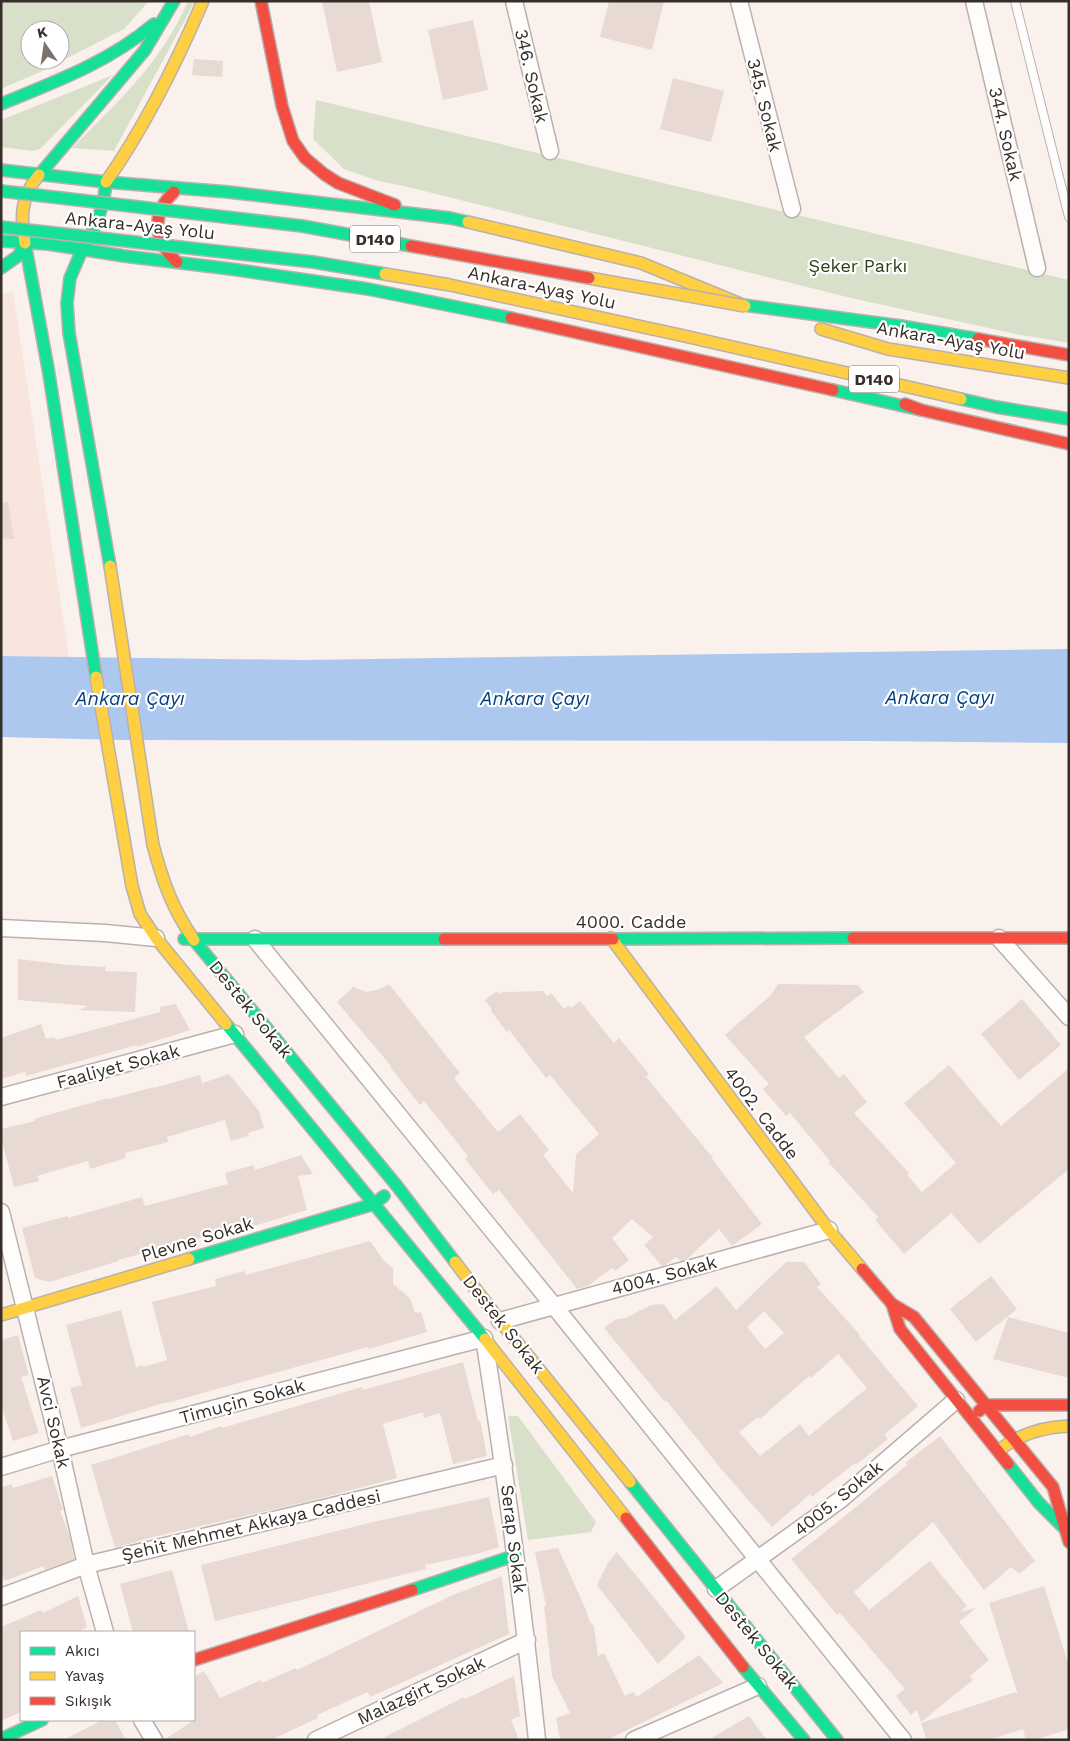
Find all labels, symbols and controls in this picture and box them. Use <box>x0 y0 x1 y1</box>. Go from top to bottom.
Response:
north arrow <box>20 20 70 70</box>
text: K <box>36 23 49 41</box>
street label: 346. Sokak <box>511 27 553 125</box>
street label: 345. Sokak <box>743 56 787 154</box>
street label: 344. Sokak <box>985 85 1027 183</box>
street label: Ankara-Ayaş Yolu <box>64 207 216 243</box>
road number: D140 <box>350 225 400 252</box>
park label: Şeker Parkı <box>809 255 907 276</box>
street label: Ankara-Ayaş Yolu <box>466 261 618 313</box>
street label: Ankara-Ayaş Yolu <box>875 317 1027 363</box>
road number: D140 <box>849 366 899 392</box>
water label: Ankara Çayı <box>884 686 995 709</box>
water label: Ankara Çayı <box>74 687 185 710</box>
water label: Ankara Çayı <box>479 687 590 710</box>
street label: 4000. Cadde <box>576 911 686 932</box>
street label: Destek Sokak <box>205 956 297 1062</box>
street label: Faaliyet Sokak <box>54 1039 182 1093</box>
street label: 4002. Cadde <box>720 1063 804 1163</box>
street label: Plevne Sokak <box>138 1212 256 1266</box>
street label: 4004. Sokak <box>609 1251 719 1299</box>
street label: Destek Sokak <box>459 1270 549 1378</box>
street label: Avci Sokak <box>33 1374 75 1470</box>
street label: Timuçin Sokak <box>177 1374 307 1428</box>
street label: 4005. Sokak <box>790 1456 886 1540</box>
street label: Serap Sokak <box>497 1483 531 1595</box>
street label: Şehit Mehmet Akkaya Caddesi <box>120 1485 382 1565</box>
street label: Destek Sokak <box>711 1587 803 1693</box>
legend <box>20 1631 195 1721</box>
text: Akıcı <box>65 1642 100 1660</box>
street label: Malazgirt Sokak <box>354 1651 488 1729</box>
text: Yavaş <box>65 1667 105 1685</box>
text: Sıkışık <box>65 1692 112 1710</box>

